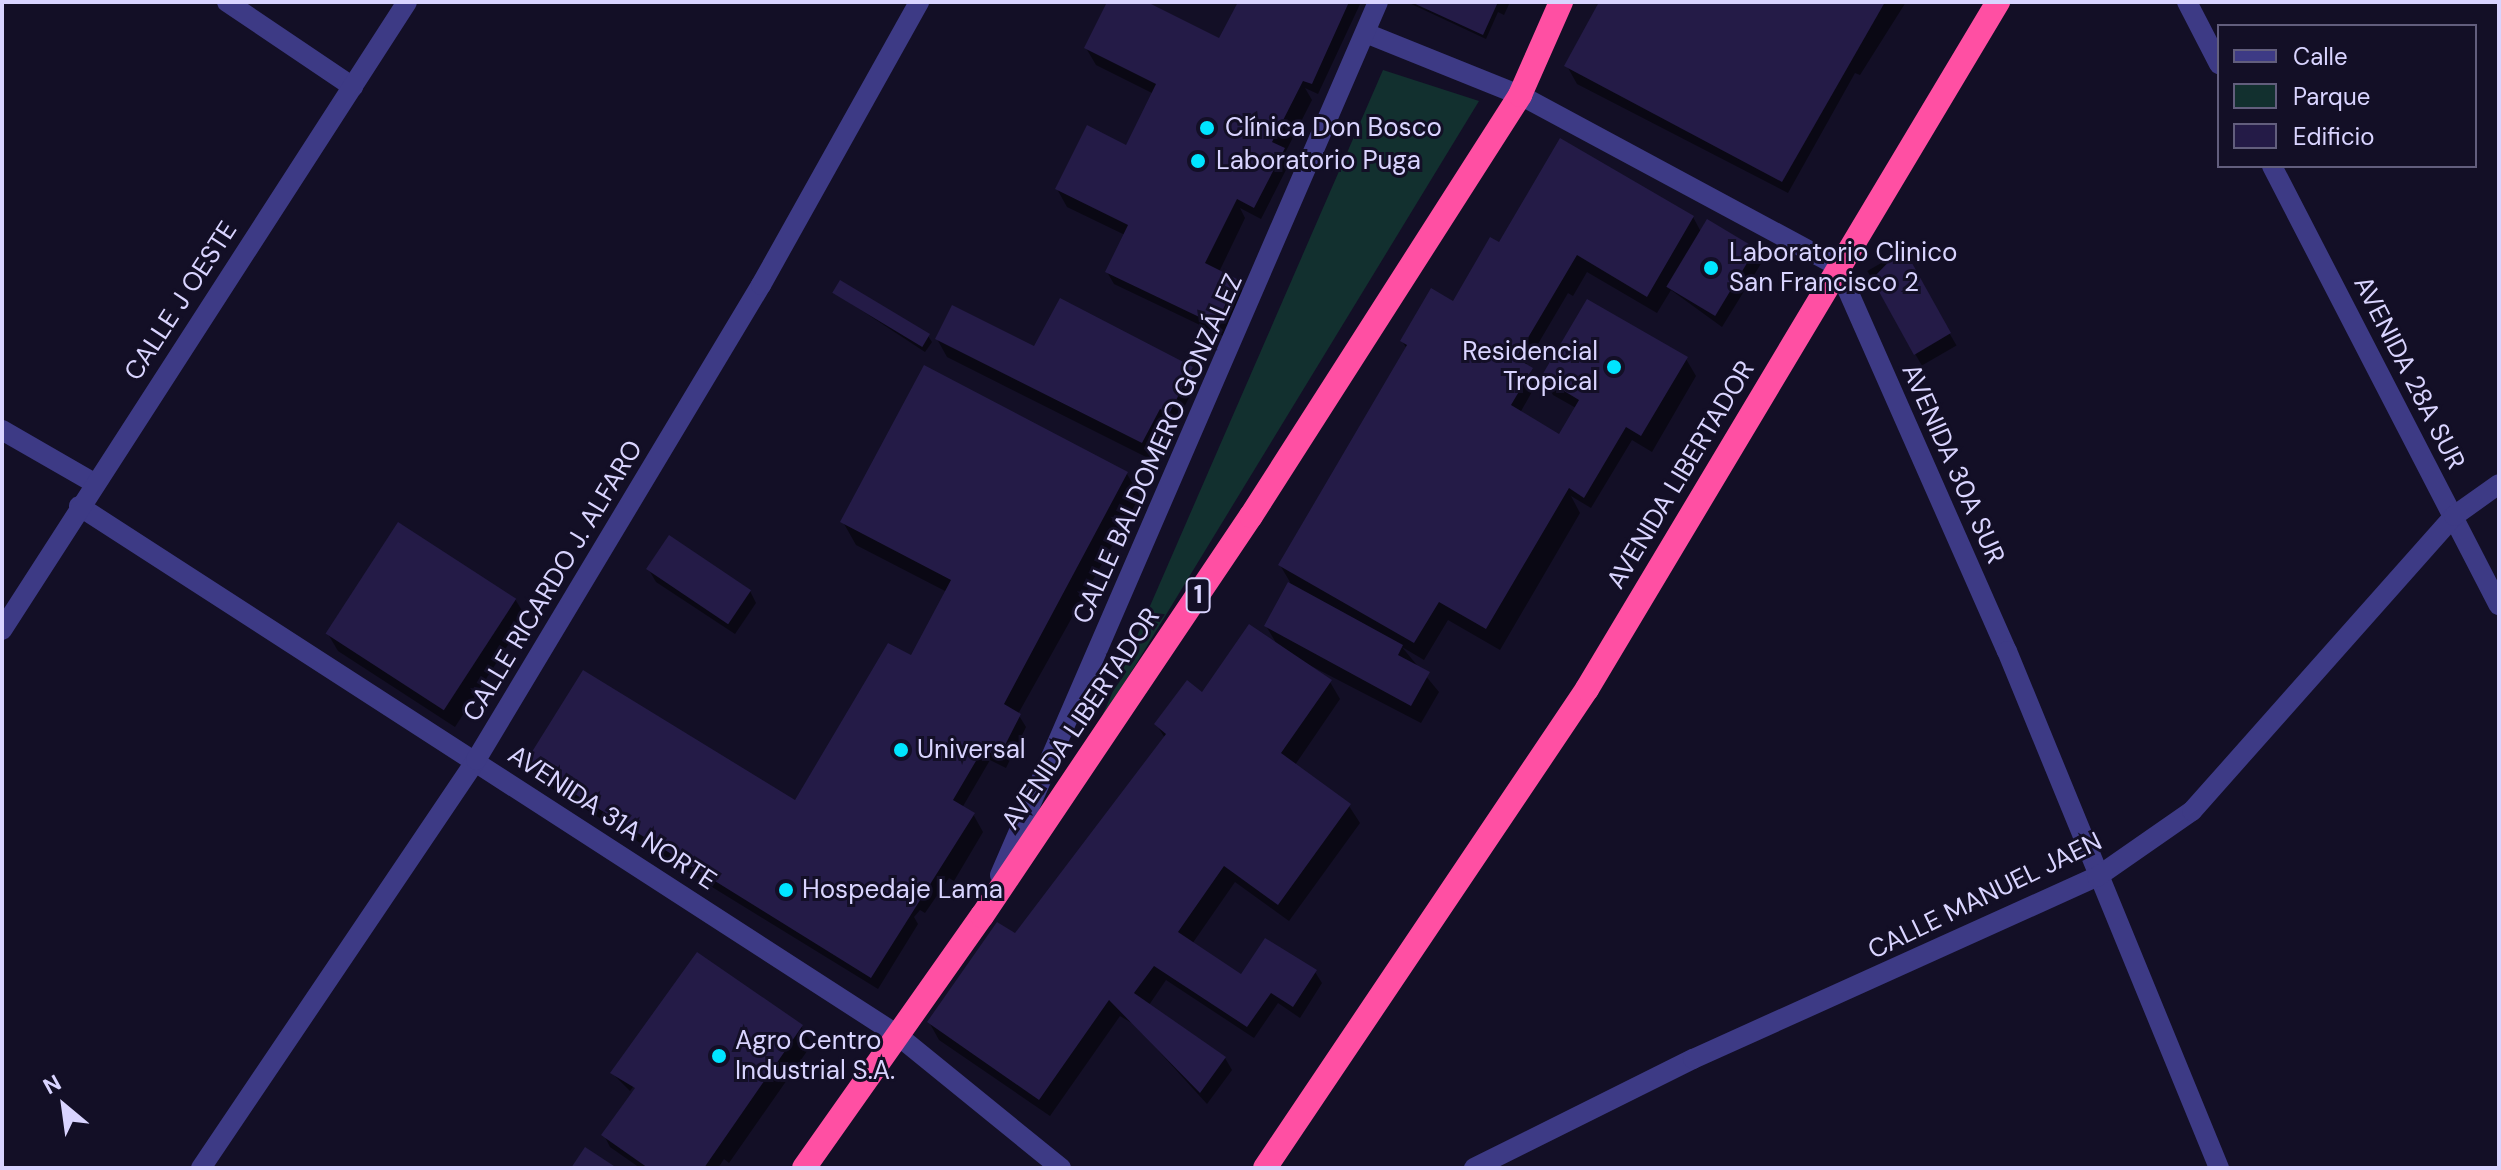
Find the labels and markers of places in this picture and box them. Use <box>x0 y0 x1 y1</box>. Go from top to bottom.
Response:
place label: Clínica Don Bosco <box>1225 112 1442 144</box>
marker: Clínica Don Bosco <box>1196 117 1218 139</box>
place label: Laboratorio Puga <box>1216 145 1421 177</box>
marker: Laboratorio Puga <box>1187 150 1209 172</box>
place label: Laboratorio Clinico San Francisco 2 <box>1729 237 1958 298</box>
marker: Laboratorio Clinico San Francisco 2 <box>1700 257 1722 279</box>
place label: Residencial Tropical <box>1462 336 1598 398</box>
marker: Residencial Tropical <box>1605 358 1623 376</box>
place label: Universal <box>917 734 1026 766</box>
marker: Universal <box>892 741 910 759</box>
place label: Hospedaje Lama <box>802 874 1003 906</box>
marker: Hospedaje Lama <box>777 881 795 899</box>
place label: Agro Centro Industrial S.A. <box>735 1025 895 1086</box>
marker: Agro Centro Industrial S.A. <box>710 1047 728 1065</box>

